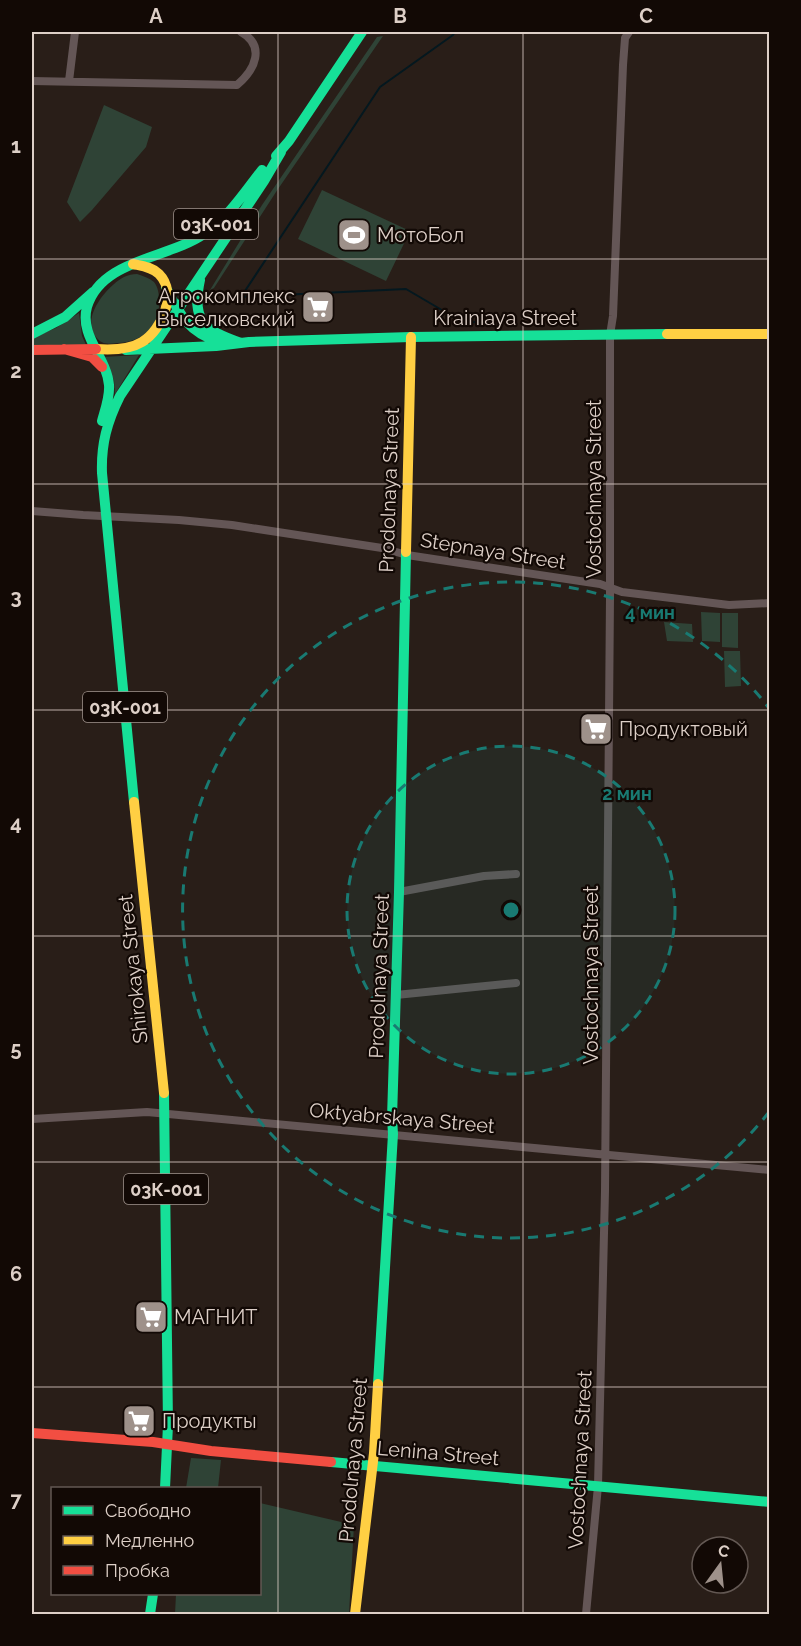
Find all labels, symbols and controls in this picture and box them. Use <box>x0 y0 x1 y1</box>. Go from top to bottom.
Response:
text: A <box>149 4 163 28</box>
text: B <box>393 4 407 28</box>
text: C <box>639 4 653 28</box>
text: 1 <box>11 134 21 158</box>
road number: 03К-001 <box>174 209 258 239</box>
sports icon: МотоБол <box>336 217 372 253</box>
place label: МотоБол <box>377 223 464 247</box>
place label: Агрокомплекс Выселковский <box>157 284 295 331</box>
supermarket icon: Агрокомплекс Выселковский <box>300 289 336 325</box>
street label: Krainiaya Street <box>433 306 577 330</box>
text: 2 <box>10 359 22 383</box>
street label: Vostochnaya Street <box>582 399 606 579</box>
street label: Prodolnaya Street <box>374 407 404 573</box>
street label: Stepnaya Street <box>419 528 568 574</box>
text: 3 <box>10 585 22 609</box>
text: 4 мин <box>625 602 675 623</box>
road number: 03К-001 <box>83 692 167 722</box>
supermarket icon: Продуктовый <box>578 711 614 747</box>
place label: Продуктовый <box>619 717 748 741</box>
text: 2 мин <box>602 783 652 804</box>
text: 4 <box>10 811 22 835</box>
street label: Vostochnaya Street <box>579 885 603 1065</box>
street label: Shirokaya Street <box>113 893 153 1045</box>
street label: Prodolnaya Street <box>364 893 394 1059</box>
centre of rings <box>501 900 521 920</box>
text: 5 <box>10 1037 22 1061</box>
street label: Oktyabrskaya Street <box>308 1098 496 1138</box>
road number: 03К-001 <box>124 1174 208 1204</box>
text: 6 <box>10 1262 22 1286</box>
supermarket icon: МАГНИТ <box>133 1299 169 1335</box>
place label: МАГНИТ <box>174 1305 258 1329</box>
street label: Vostochnaya Street <box>563 1370 597 1550</box>
street label: Prodolnaya Street <box>334 1376 372 1543</box>
supermarket icon: Продукты <box>121 1403 157 1439</box>
place label: Продукты <box>162 1409 256 1433</box>
street label: Lenina Street <box>376 1436 500 1470</box>
legend <box>51 1487 261 1595</box>
text: 7 <box>10 1488 22 1512</box>
text: Свободно <box>105 1500 191 1521</box>
text: Медленно <box>105 1530 194 1551</box>
north arrow <box>690 1535 750 1595</box>
text: С <box>716 1540 732 1562</box>
text: Пробка <box>105 1560 170 1581</box>

